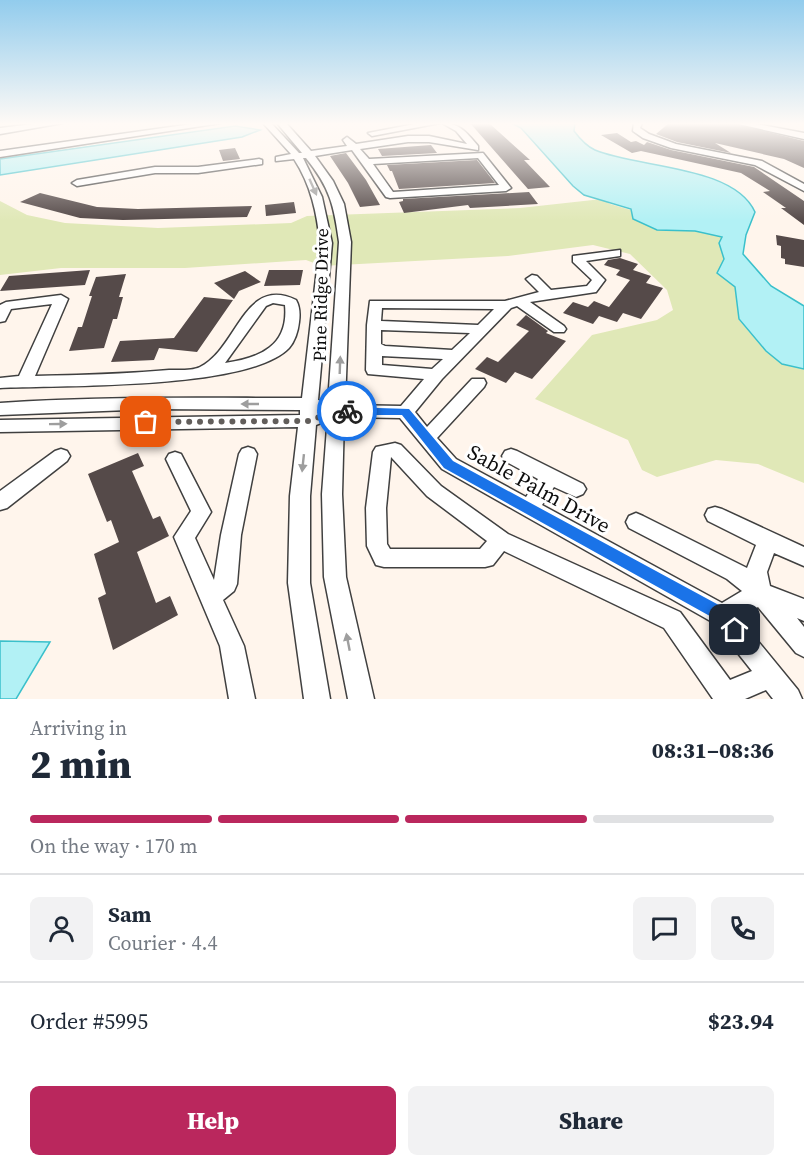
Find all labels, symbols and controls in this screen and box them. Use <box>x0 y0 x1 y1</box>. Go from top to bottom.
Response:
one-way arrow <box>308 178 318 196</box>
street label: Pine Ridge Drive <box>307 228 334 362</box>
one-way arrow <box>335 355 344 374</box>
courier <box>317 381 377 441</box>
icon: bike <box>331 395 364 428</box>
pin <box>120 396 171 447</box>
one-way arrow <box>240 399 259 409</box>
icon: bag <box>129 405 162 438</box>
one-way arrow <box>49 419 68 428</box>
street label: Sable Palm Drive <box>463 437 616 540</box>
one-way arrow <box>298 453 308 472</box>
pin <box>709 604 760 655</box>
icon: home <box>718 613 751 646</box>
one-way arrow <box>343 632 352 651</box>
text: Arriving in <box>30 714 127 742</box>
text: 08:31–08:36 <box>652 735 774 765</box>
text: 2 min <box>30 738 132 791</box>
text: On the way · 170 m <box>30 832 197 860</box>
button: person <box>30 897 93 960</box>
button: chat <box>633 897 696 960</box>
button: phone <box>711 897 774 960</box>
text: Sam <box>108 899 152 929</box>
text: Courier · 4.4 <box>108 929 217 957</box>
text: Order #5995 <box>30 1006 148 1036</box>
text: $23.94 <box>708 1006 774 1036</box>
button: Help <box>30 1086 396 1155</box>
button: Share <box>408 1086 774 1155</box>

